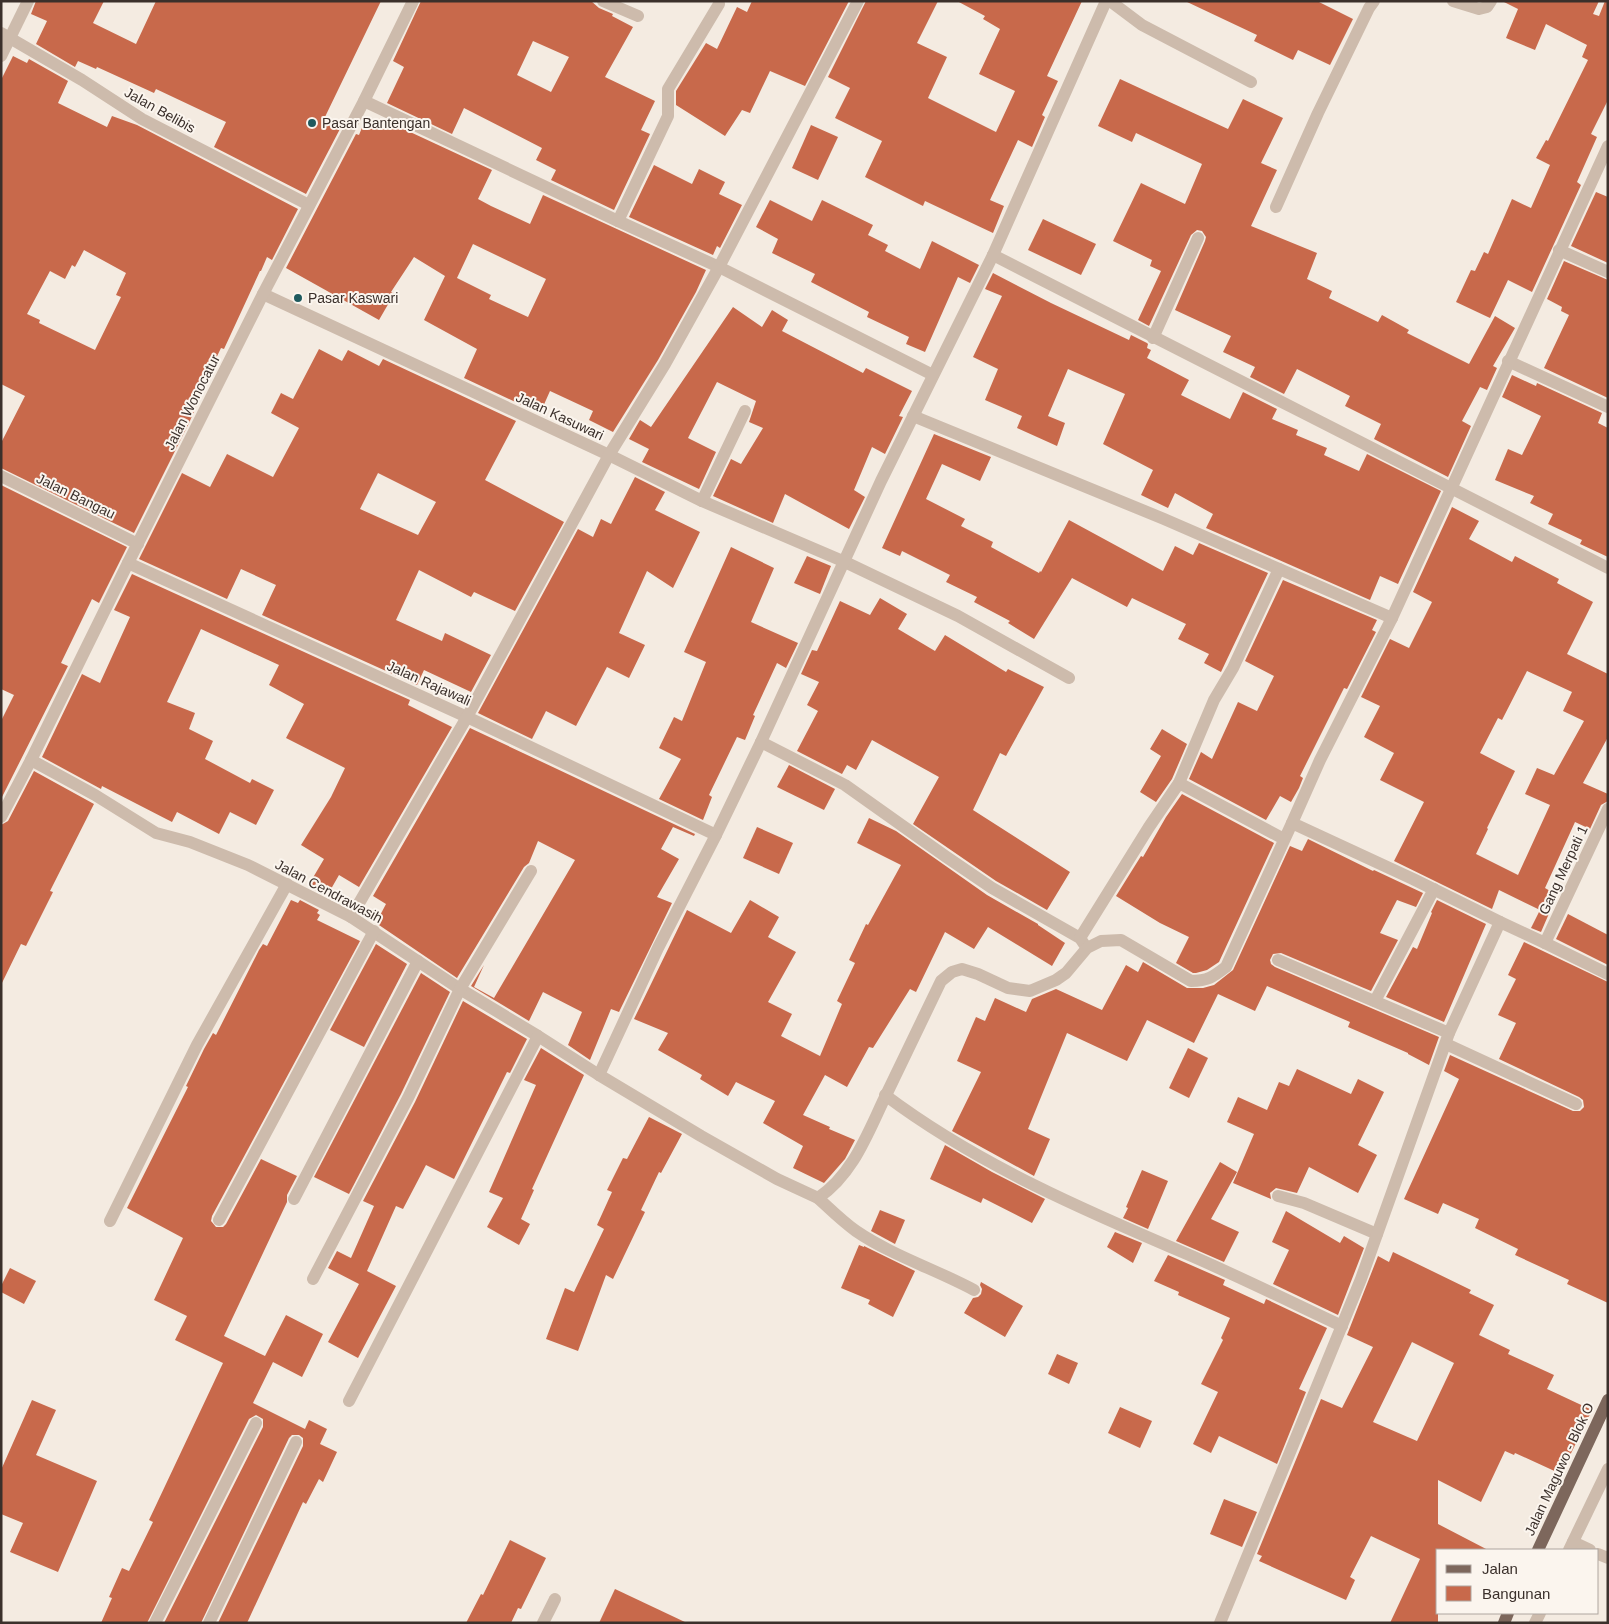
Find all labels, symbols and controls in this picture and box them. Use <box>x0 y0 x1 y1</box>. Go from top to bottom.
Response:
street label: Jalan Belibis <box>122 84 198 136</box>
place label: Pasar Bantengan <box>322 115 430 131</box>
marker: Pasar Bantengan <box>306 117 318 129</box>
place label: Pasar Kaswari <box>308 290 398 306</box>
marker: Pasar Kaswari <box>292 292 304 304</box>
street label: Jalan Wonocatur <box>161 351 223 452</box>
street label: Jalan Kasuwari <box>514 389 606 443</box>
street label: Jalan Bangau <box>34 470 118 522</box>
street label: Jalan Rajawali <box>385 657 473 709</box>
street label: Gang Merpati 1 <box>1535 823 1591 917</box>
street label: Jalan Cendrawasih <box>273 856 385 926</box>
street label: Jalan Maguwo - Blok O <box>1521 1400 1597 1538</box>
legend <box>1436 1549 1599 1614</box>
text: Jalan <box>1482 1560 1518 1577</box>
text: Bangunan <box>1482 1585 1550 1602</box>

